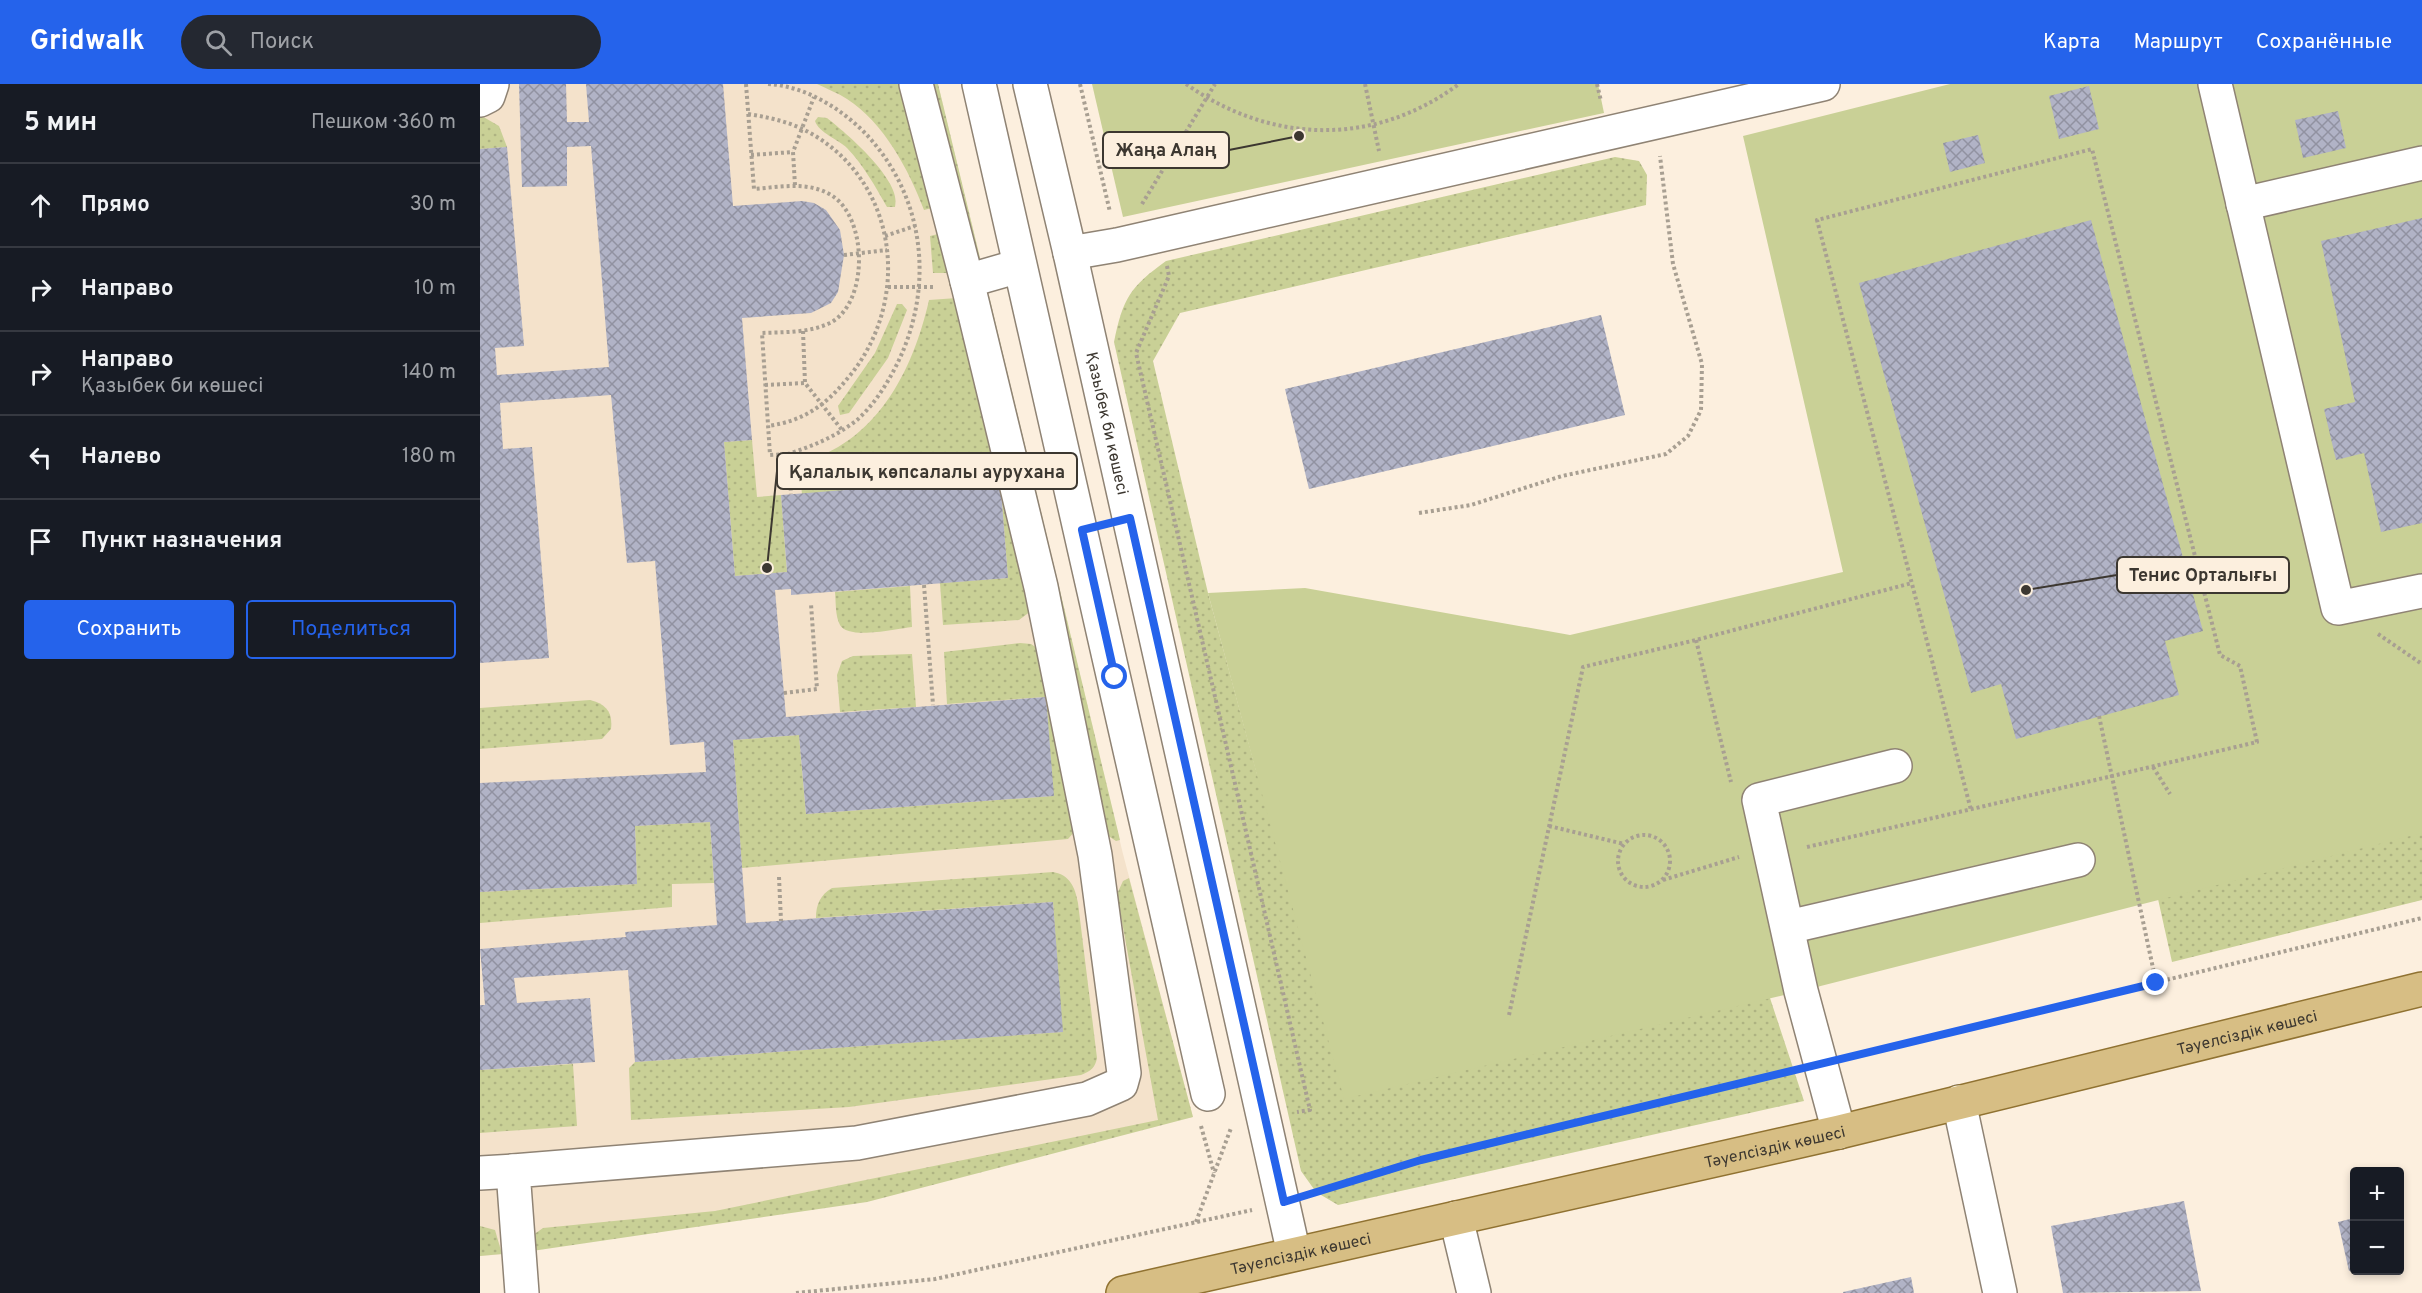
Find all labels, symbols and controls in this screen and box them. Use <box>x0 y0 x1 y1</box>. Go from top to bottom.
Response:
search box <box>181 15 601 69</box>
text: Gridwalk <box>30 24 145 60</box>
icon: search <box>202 26 235 59</box>
text: Поиск <box>250 29 314 56</box>
text: Карта <box>2043 29 2100 56</box>
text: Маршрут <box>2133 29 2223 56</box>
text: Сохранённые <box>2256 29 2392 56</box>
text: 5 мин <box>24 107 97 140</box>
text: Пешком · 360 m <box>311 110 456 136</box>
callout: Жаңа Алаң <box>1103 132 1229 168</box>
text: Жаңа Алаң <box>1115 140 1217 163</box>
icon: ahead <box>24 189 57 222</box>
text: Прямо <box>81 192 150 219</box>
text: 30 m <box>410 192 456 218</box>
icon: right <box>24 273 57 306</box>
text: Направо <box>81 276 173 303</box>
text: 10 m <box>414 276 456 302</box>
text: Направо <box>81 347 173 374</box>
street label: Қазыбек би көшесі <box>1080 350 1132 497</box>
icon: right <box>24 357 57 390</box>
text: 140 m <box>402 360 456 386</box>
text: Қазыбек би көшесі <box>81 374 263 400</box>
icon: left <box>24 441 57 474</box>
text: Налево <box>81 444 161 471</box>
text: 180 m <box>402 444 456 470</box>
callout: Қалалық көпсалалы аурухана <box>777 453 1077 489</box>
text: Қалалық көпсалалы аурухана <box>789 462 1065 485</box>
icon: arrive <box>24 525 57 558</box>
text: Пункт назначения <box>81 528 282 555</box>
callout: Тенис Орталығы <box>2117 557 2289 593</box>
text: Тенис Орталығы <box>2129 565 2277 588</box>
button: Сохранить <box>24 600 234 659</box>
button: Поделиться <box>246 600 456 659</box>
route start <box>1101 663 1127 689</box>
route end <box>2142 969 2168 995</box>
street label: Тәуелсіздік көшесі <box>2175 1007 2320 1061</box>
street label: Тәуелсіздік көшесі <box>1703 1123 1848 1174</box>
map controls <box>2350 1167 2404 1275</box>
button: + <box>2350 1167 2404 1221</box>
button: − <box>2350 1221 2404 1275</box>
street label: Тәуелсіздік көшесі <box>1229 1229 1373 1281</box>

